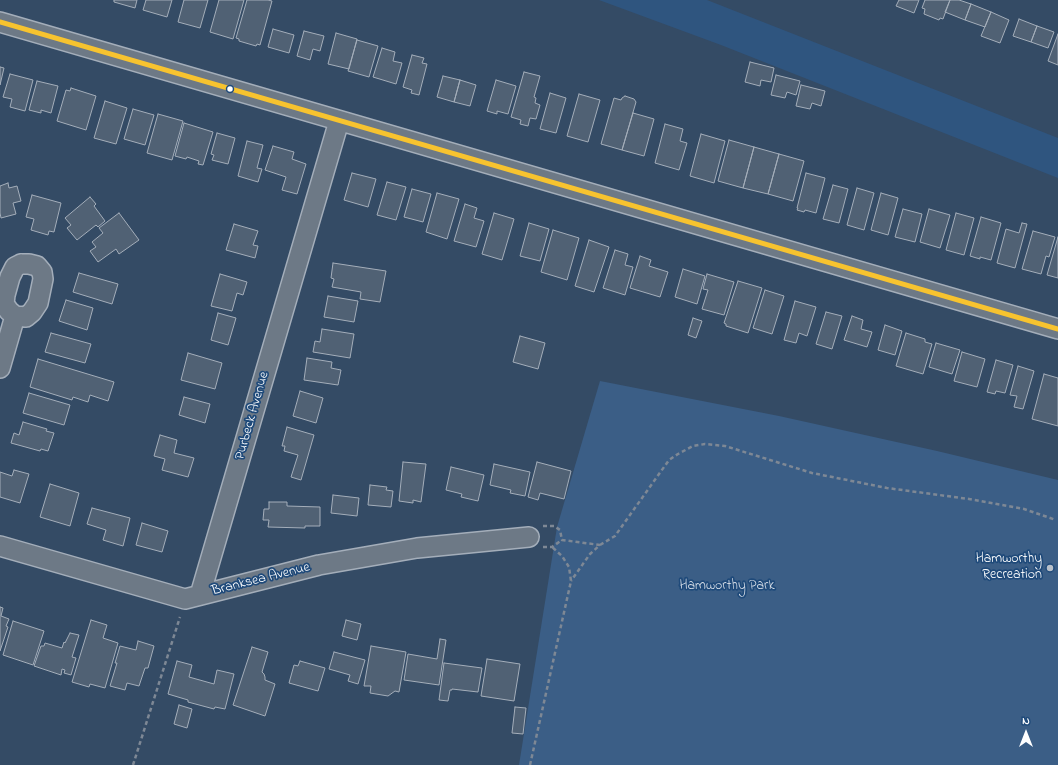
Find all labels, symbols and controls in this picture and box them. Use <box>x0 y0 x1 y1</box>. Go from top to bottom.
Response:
unlabelled marker <box>225 84 235 94</box>
street label: Purbeck Avenue <box>232 370 274 462</box>
place label: Hamworthy Recreation <box>976 552 1042 584</box>
street label: Branksea Avenue <box>210 560 312 600</box>
marker: Hamworthy Recreation <box>1045 563 1055 573</box>
park label: Hamworthy Park <box>679 579 775 595</box>
north arrow <box>1006 713 1046 753</box>
text: N <box>1022 713 1030 729</box>

